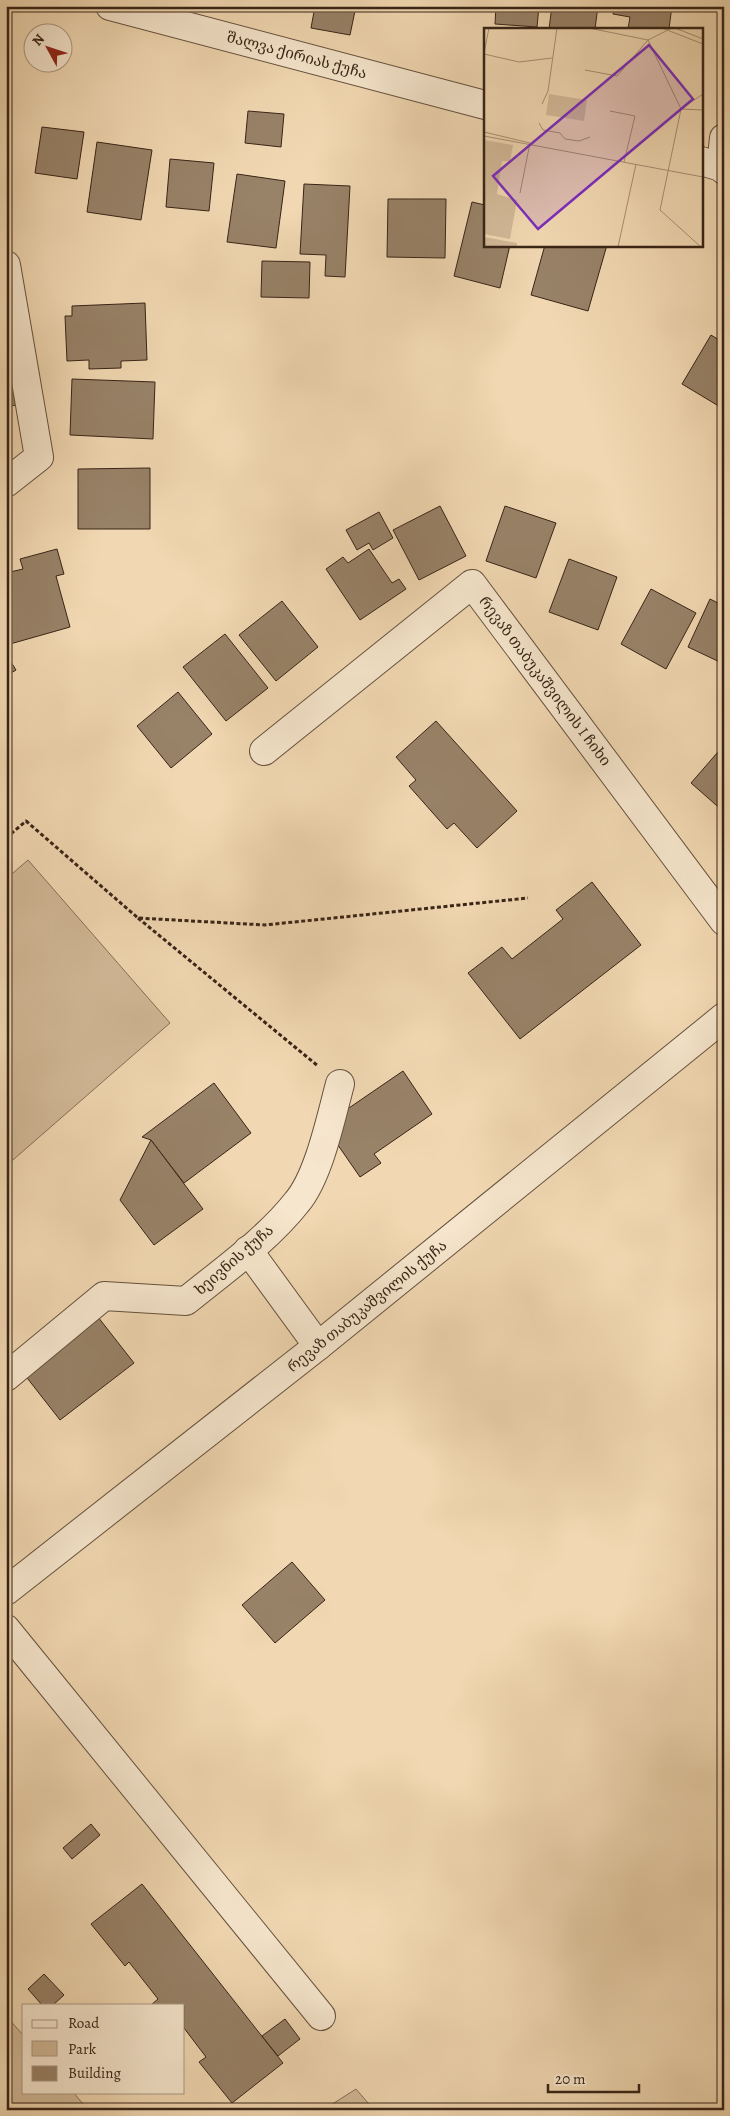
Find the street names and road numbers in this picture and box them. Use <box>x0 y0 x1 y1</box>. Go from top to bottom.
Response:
street label: შალვა ქირიას ქუჩა <box>225 27 369 83</box>
street label: რევაზ თაბუკაშვილის I ჩიხი <box>474 592 616 770</box>
street label: ხეივნის ქუჩა <box>190 1220 278 1300</box>
street label: რევაზ თაბუკაშვილის ქუჩა <box>283 1235 451 1377</box>

